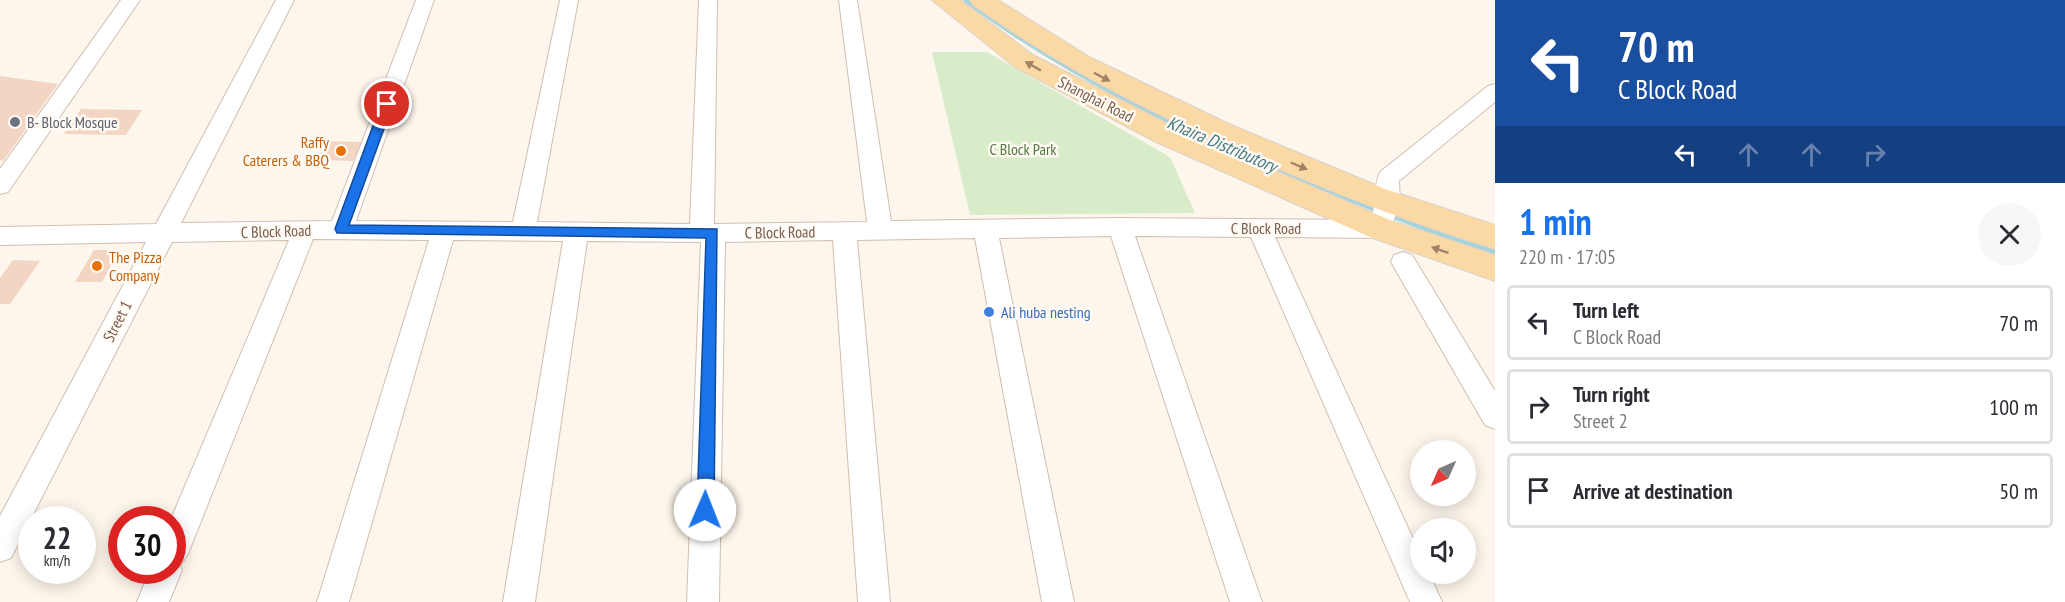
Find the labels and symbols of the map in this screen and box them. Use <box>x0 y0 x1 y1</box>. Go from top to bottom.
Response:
one-way arrow <box>1024 61 1041 71</box>
street label: Shanghai Road <box>1055 72 1137 127</box>
one-way arrow <box>1094 72 1111 82</box>
pin <box>361 78 412 129</box>
water label: Khaira Distributory <box>1164 111 1282 178</box>
place label: B- Block Mosque <box>27 112 118 132</box>
marker: B- Block Mosque <box>8 115 22 129</box>
place label: Raffy Caterers & BBQ <box>243 132 330 170</box>
park label: C Block Park <box>989 139 1057 159</box>
marker: Raffy Caterers & BBQ <box>334 144 348 158</box>
one-way arrow <box>1290 161 1308 171</box>
street label: C Block Road <box>1231 218 1301 238</box>
street label: C Block Road <box>240 220 312 242</box>
street label: C Block Road <box>745 221 816 243</box>
one-way arrow <box>1430 244 1448 254</box>
place label: The Pizza Company <box>109 247 162 285</box>
marker: The Pizza Company <box>90 259 104 273</box>
street label: Street 1 <box>98 297 136 345</box>
place label: Ali huba nesting <box>1001 302 1091 322</box>
marker: Ali huba nesting <box>982 305 996 319</box>
north arrow <box>1410 440 1476 506</box>
position arrow <box>673 478 737 542</box>
speed limit sign: 30 <box>108 506 186 584</box>

